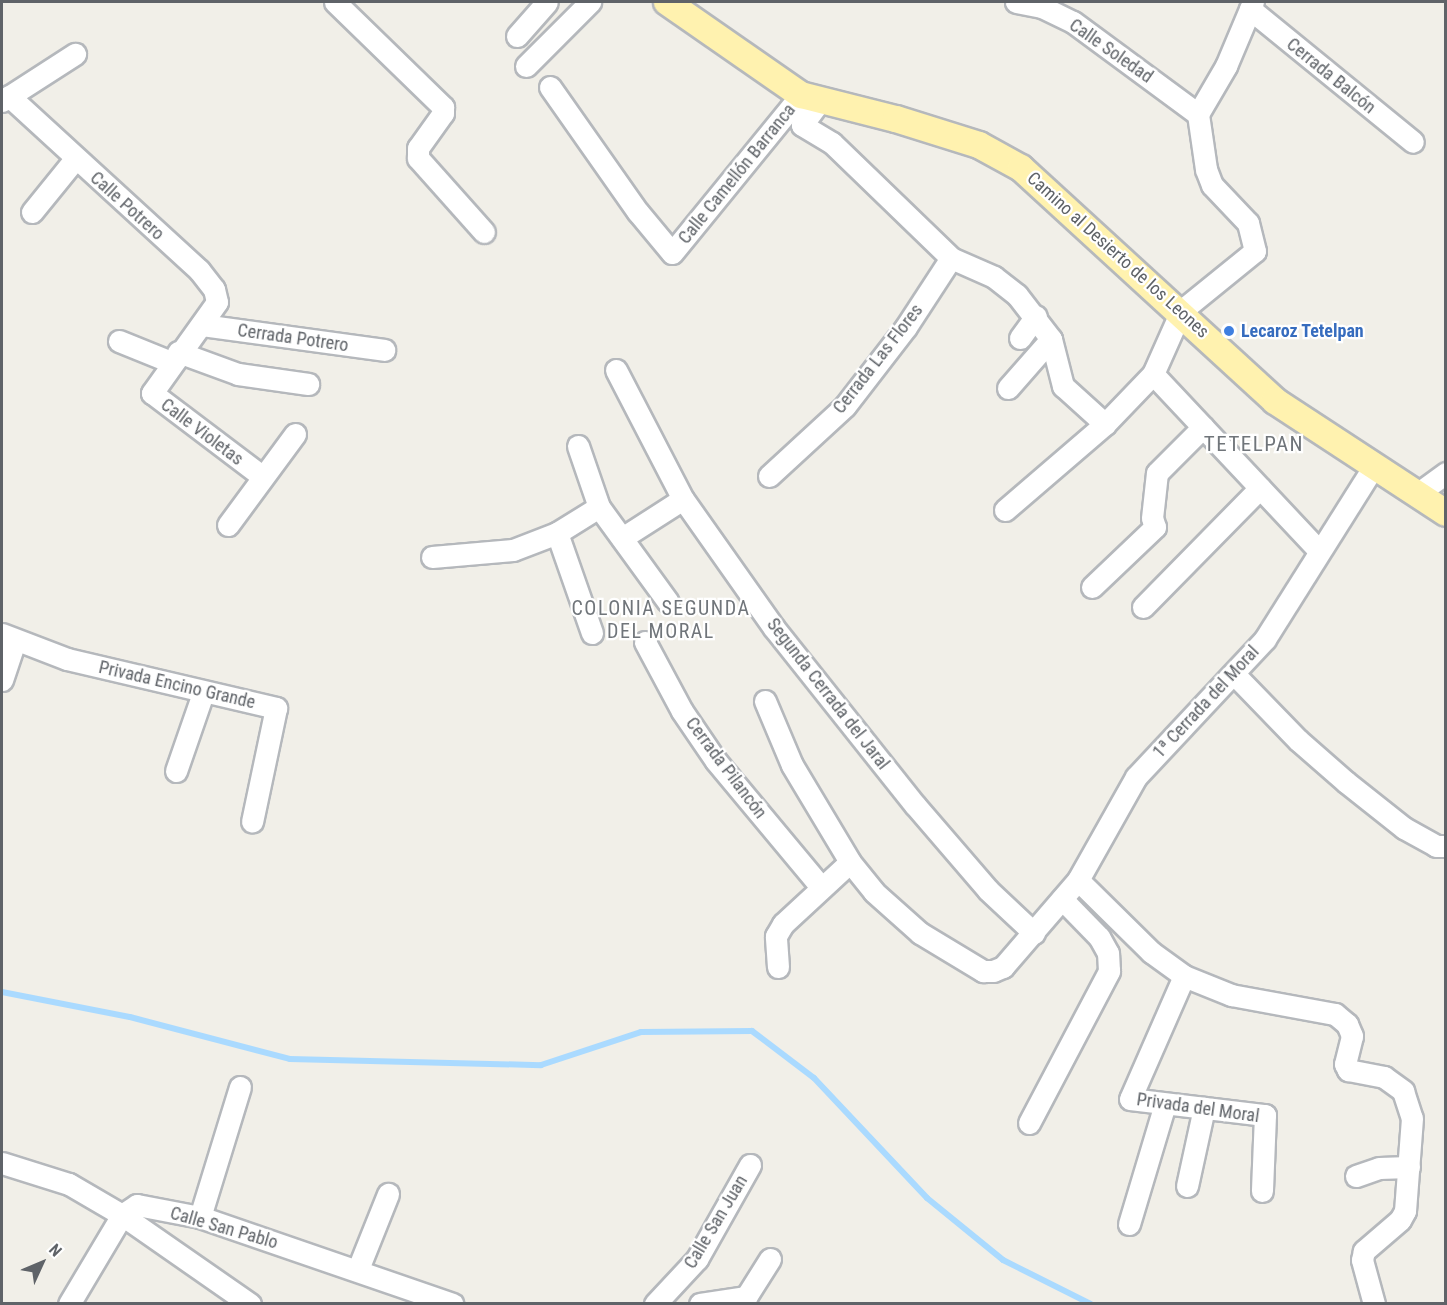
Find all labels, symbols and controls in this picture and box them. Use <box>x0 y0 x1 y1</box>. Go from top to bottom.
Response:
street label: Calle Soledad <box>1065 14 1157 88</box>
street label: Cerrada Balcón <box>1282 34 1380 118</box>
street label: Calle Camellón Barranca <box>674 100 800 248</box>
street label: Calle Potrero <box>86 167 168 245</box>
street label: Camino al Desierto de los Leones <box>1023 168 1213 342</box>
street label: Cerrada Las Flores <box>829 300 927 418</box>
street label: Cerrada Potrero <box>236 320 350 356</box>
place label: Lecaroz Tetelpan <box>1241 320 1364 342</box>
marker: Lecaroz Tetelpan <box>1222 324 1236 338</box>
street label: Calle Violetas <box>157 394 247 470</box>
district label: TETELPAN <box>1204 431 1304 457</box>
district label: COLONIA SEGUNDA DEL MORAL <box>572 596 750 643</box>
street label: Segunda Cerrada del Jaral <box>762 614 894 774</box>
street label: 1ª Cerrada del Moral <box>1148 641 1264 763</box>
street label: Privada Encino Grande <box>97 656 257 714</box>
street label: Cerrada Pilancón <box>681 713 771 823</box>
street label: Privada del Moral <box>1135 1089 1261 1127</box>
street label: Calle San Juan <box>680 1171 752 1273</box>
street label: Calle San Pablo <box>168 1202 280 1254</box>
north arrow <box>12 1233 72 1293</box>
text: N <box>45 1240 66 1260</box>

